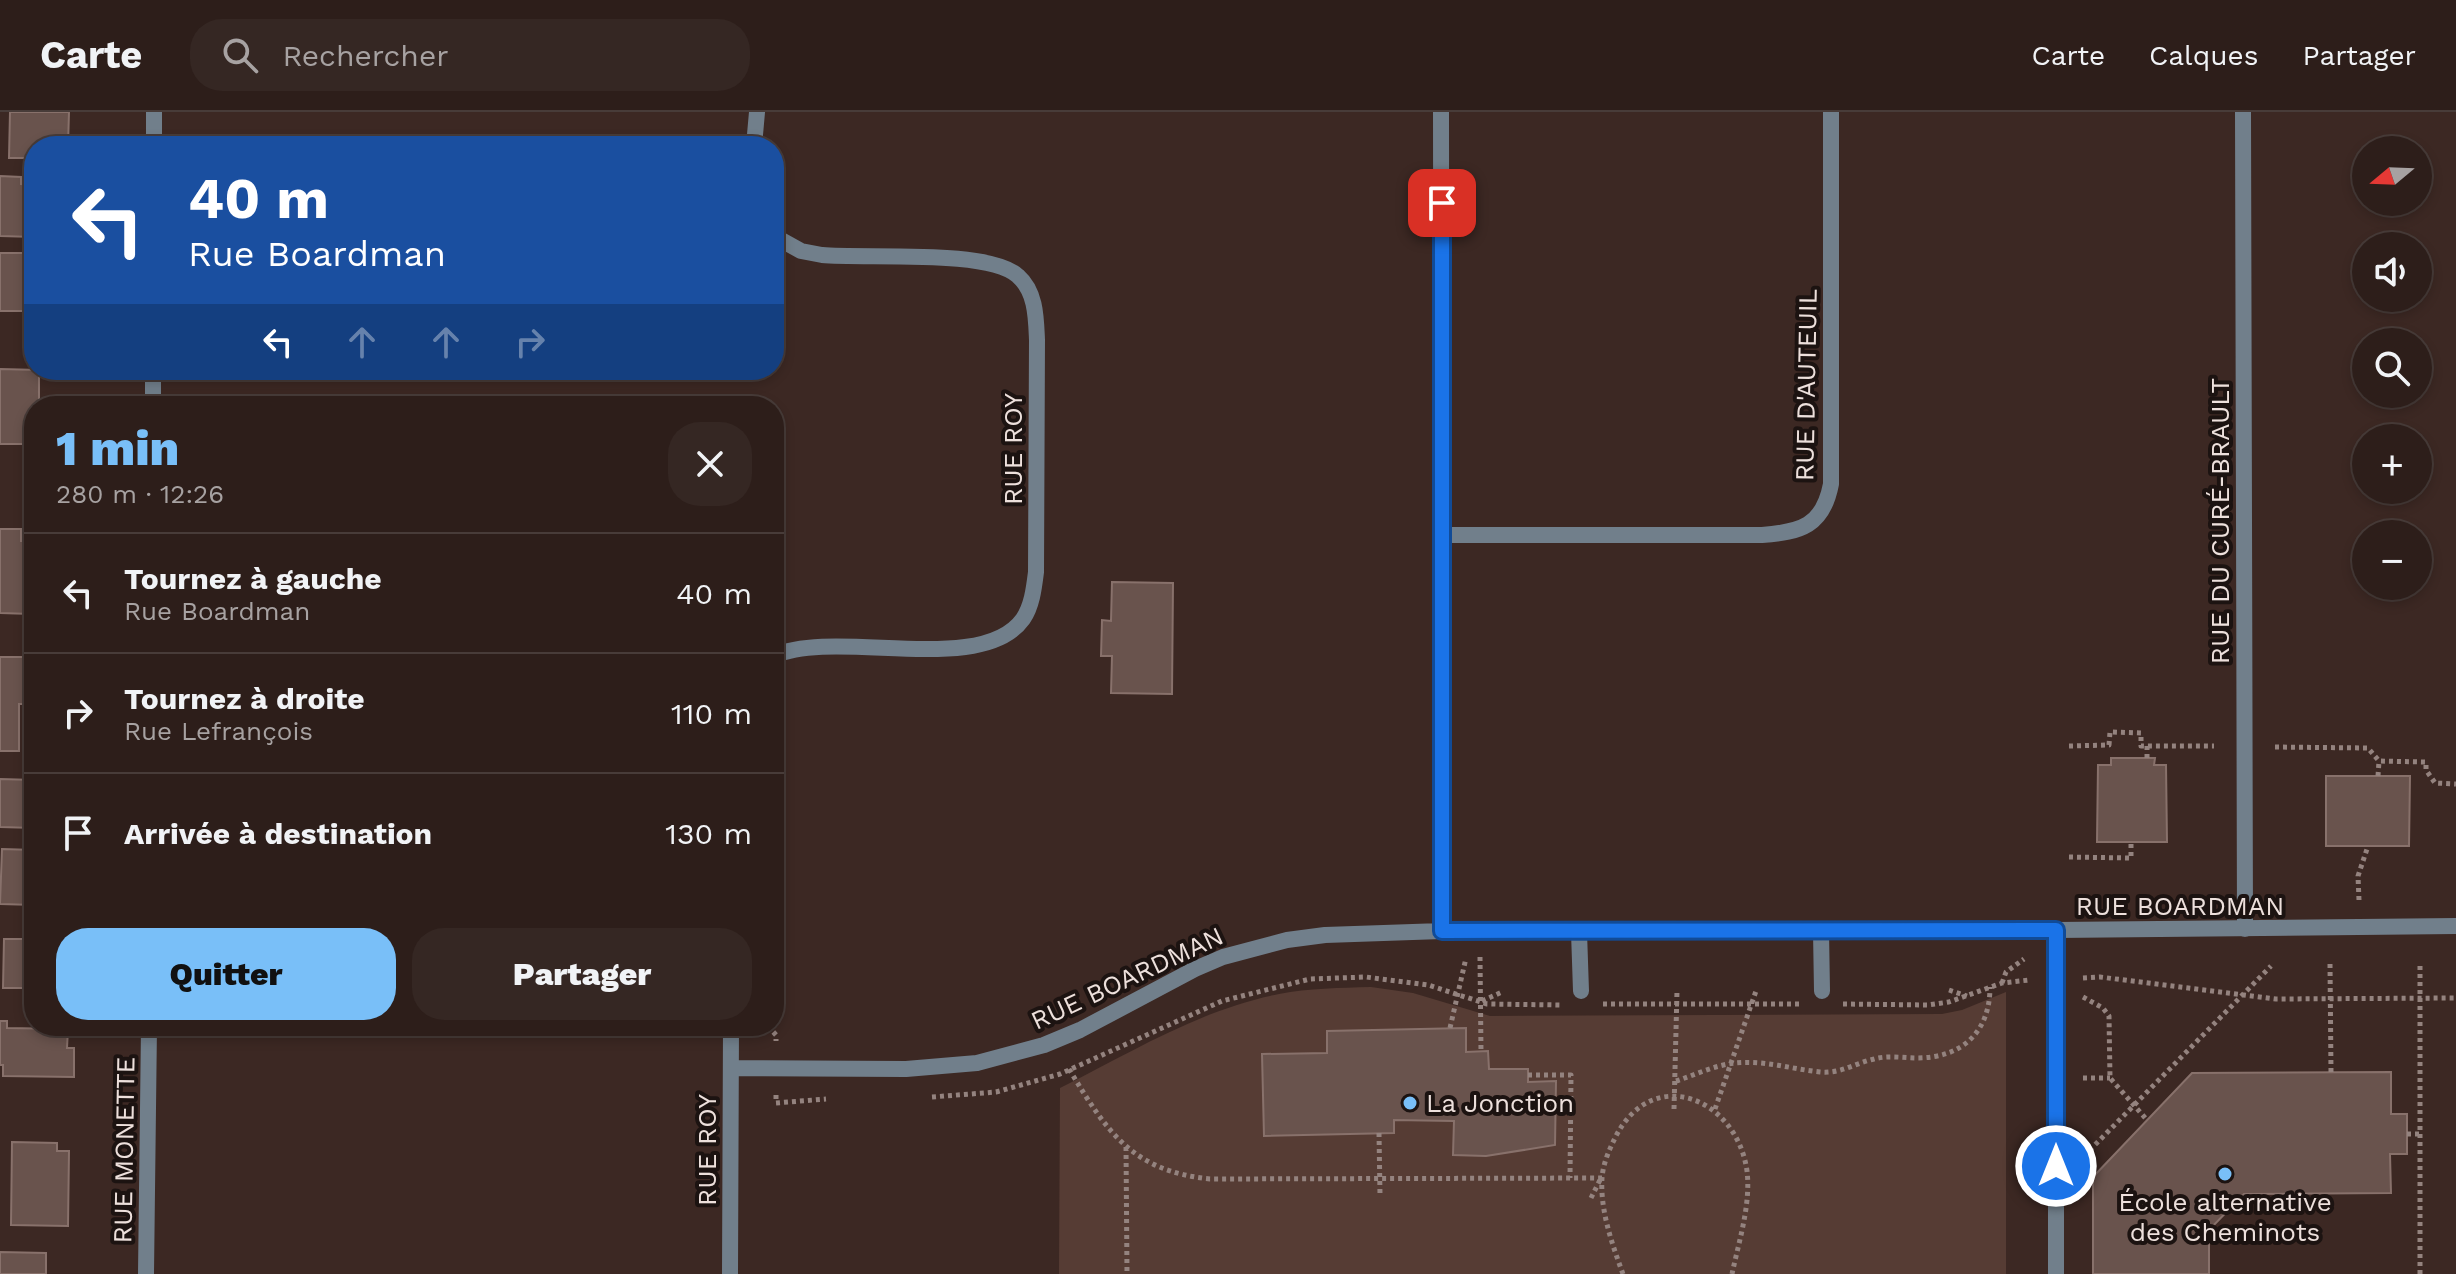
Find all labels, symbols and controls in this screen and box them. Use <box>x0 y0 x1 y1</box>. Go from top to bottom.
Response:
search box <box>190 19 750 91</box>
text: Carte <box>40 33 142 77</box>
icon: search <box>218 33 262 77</box>
text: Rechercher <box>282 38 449 73</box>
text: Carte <box>2032 39 2105 72</box>
text: Calques <box>2149 39 2258 72</box>
text: Partager <box>2302 39 2416 72</box>
north arrow <box>2352 136 2432 216</box>
map controls <box>2352 136 2432 600</box>
text: 40 m <box>188 166 329 232</box>
icon: left <box>56 168 160 272</box>
pin <box>1408 169 1476 237</box>
icon: arrive <box>1420 181 1464 225</box>
button: sound <box>2352 232 2432 312</box>
text: Rue Boardman <box>188 233 446 275</box>
street label: RUE D'AUTEUIL <box>1789 289 1823 481</box>
icon: left <box>256 320 300 364</box>
icon: ahead <box>340 320 384 364</box>
icon: ahead <box>424 320 468 364</box>
icon: right <box>508 320 552 364</box>
button: search <box>2352 328 2432 408</box>
street label: RUE DU CURÉ-BRAULT <box>2205 378 2235 664</box>
street label: RUE ROY <box>998 393 1028 505</box>
text: 1 min <box>56 420 179 477</box>
button: close <box>668 422 752 506</box>
button: + <box>2352 424 2432 504</box>
text: 280 m · 12:26 <box>56 479 224 509</box>
button: − <box>2352 520 2432 600</box>
text: Tournez à gauche <box>124 561 382 596</box>
icon: left <box>56 571 100 615</box>
text: 40 m <box>676 576 752 611</box>
text: Rue Boardman <box>124 596 310 626</box>
text: Tournez à droite <box>124 681 365 716</box>
icon: right <box>56 691 100 735</box>
text: 110 m <box>671 696 752 731</box>
text: Rue Lefrançois <box>124 716 313 746</box>
icon: arrive <box>56 811 100 855</box>
text: Arrivée à destination <box>124 816 432 851</box>
text: 130 m <box>665 816 752 851</box>
street label: RUE BOARDMAN <box>2076 891 2284 921</box>
street label: RUE BOARDMAN <box>1026 920 1228 1036</box>
button: Quitter <box>56 928 396 1020</box>
button: Partager <box>412 928 752 1020</box>
street label: RUE MONETTE <box>107 1057 141 1243</box>
place label: La Jonction <box>1426 1088 1574 1118</box>
street label: RUE ROY <box>692 1094 722 1206</box>
marker: La Jonction <box>1401 1094 1419 1112</box>
position arrow <box>2014 1124 2098 1208</box>
marker: École alternative des Cheminots <box>2216 1165 2234 1183</box>
place label: École alternative des Cheminots <box>2118 1187 2332 1247</box>

